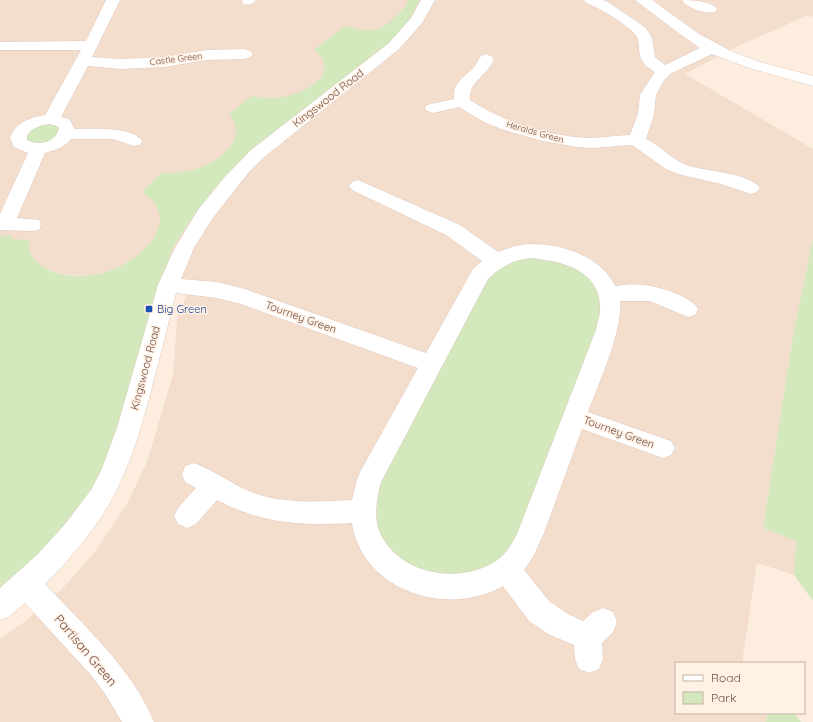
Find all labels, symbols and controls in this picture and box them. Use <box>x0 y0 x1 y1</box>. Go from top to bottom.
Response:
street label: Castle Green <box>149 50 203 67</box>
street label: Kingswood Road <box>290 66 366 130</box>
street label: Heralds Green <box>505 118 565 145</box>
street label: Tourney Green <box>264 298 338 336</box>
place label: Big Green <box>157 302 207 316</box>
marker: Big Green <box>144 304 154 314</box>
street label: Kingswood Road <box>127 324 163 412</box>
street label: Tourney Green <box>582 413 656 451</box>
street label: Partisan Green <box>51 611 121 689</box>
legend <box>675 662 805 714</box>
text: Road <box>711 670 741 685</box>
text: Park <box>711 690 736 705</box>

